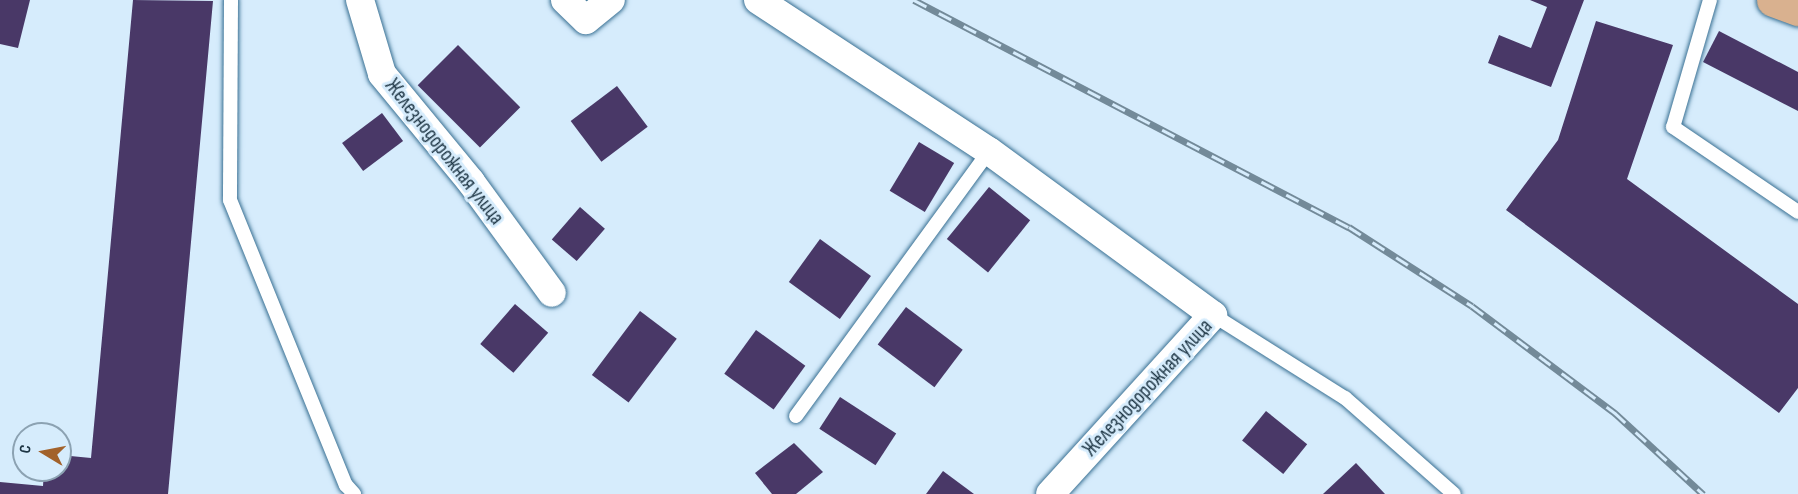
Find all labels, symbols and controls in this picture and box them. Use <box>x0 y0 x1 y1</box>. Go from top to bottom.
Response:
street label: Железнодорожная улица <box>379 74 509 230</box>
street label: Железнодорожная улица <box>1078 314 1218 462</box>
north arrow <box>12 422 72 482</box>
text: С <box>16 443 36 455</box>

